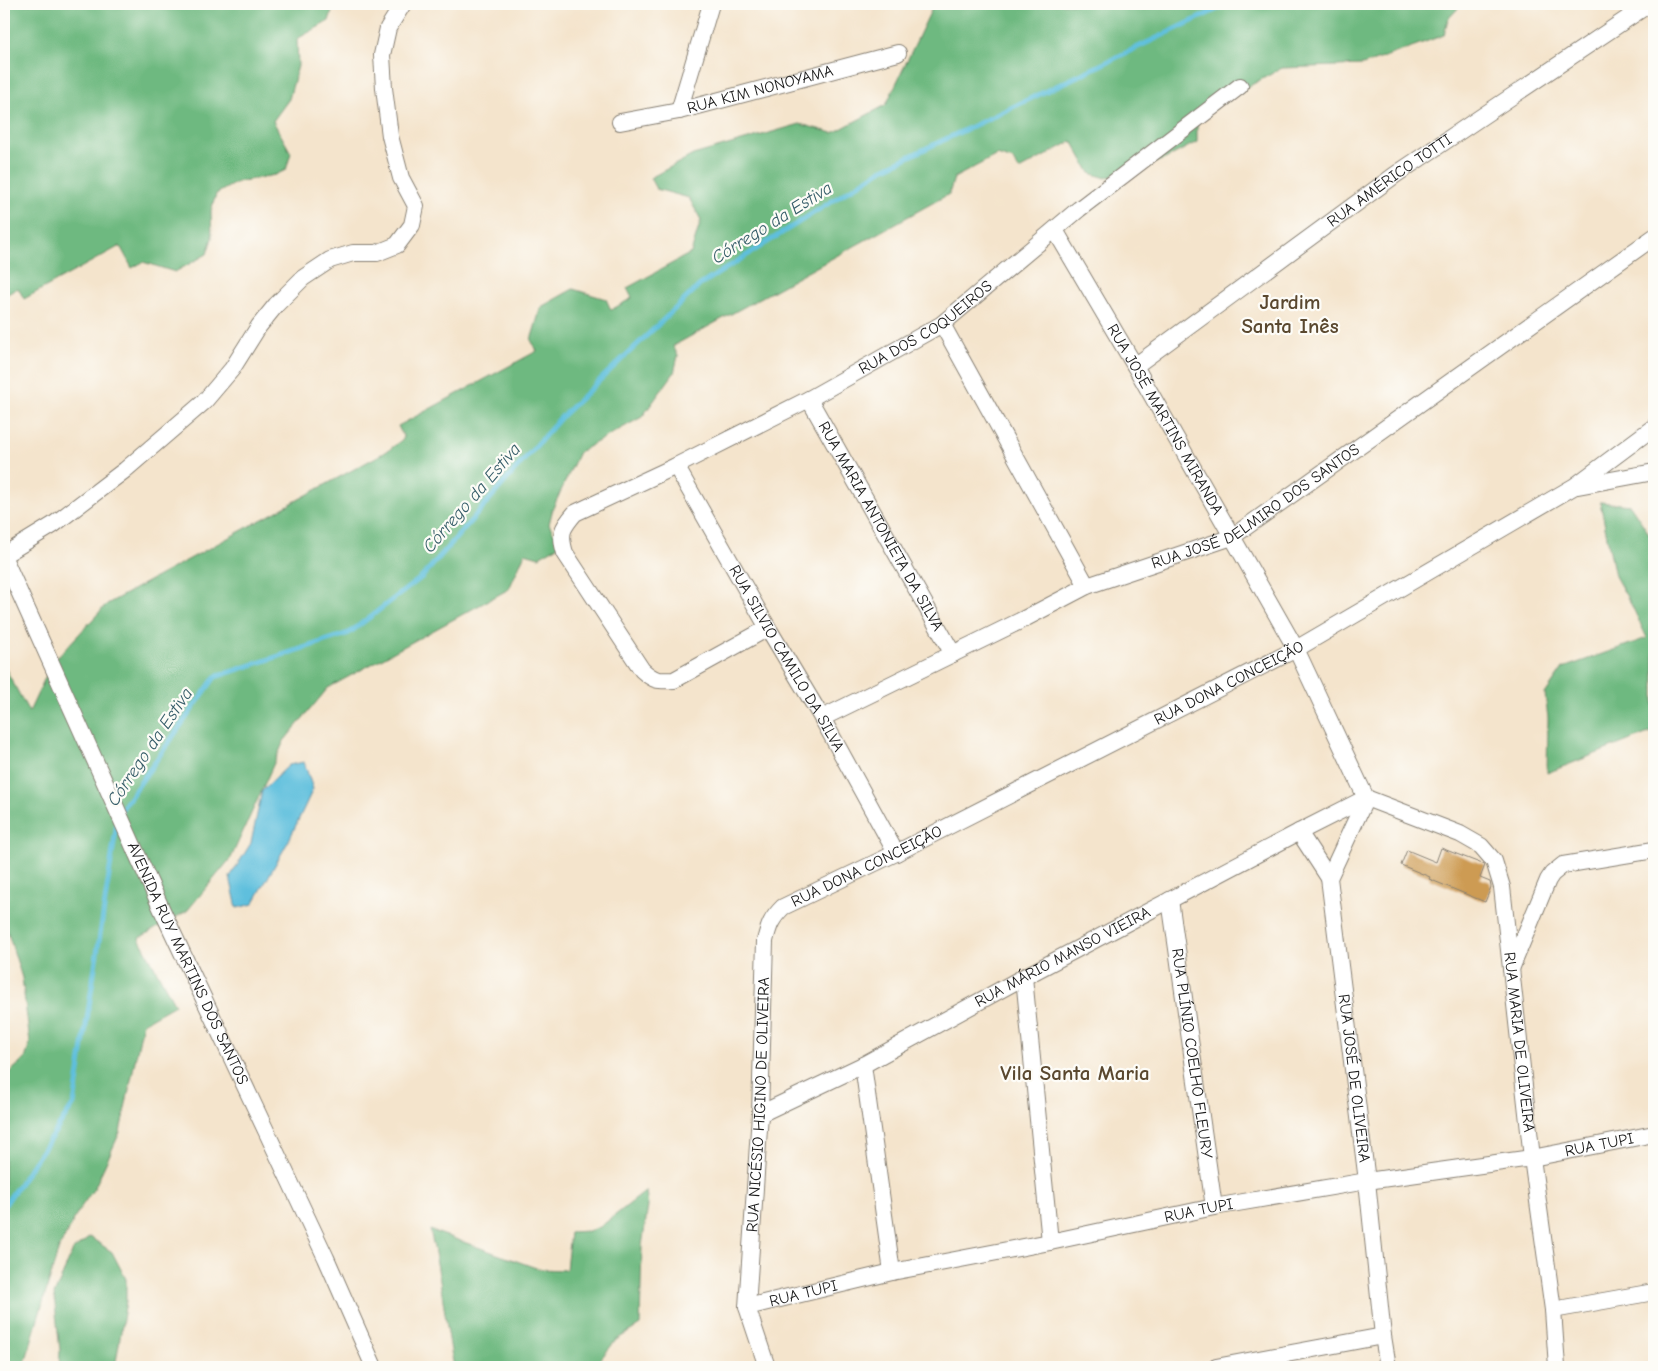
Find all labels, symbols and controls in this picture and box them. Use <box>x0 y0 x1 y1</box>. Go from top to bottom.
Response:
street label: RUA KIM NONOYAMA <box>685 62 835 117</box>
street label: RUA AMÉRICO TOTTI <box>1324 130 1455 231</box>
water label: Córrego da Estiva <box>708 178 836 268</box>
street label: RUA DOS COQUEIROS <box>856 277 996 378</box>
district label: Jardim Santa Inês <box>1241 290 1339 338</box>
street label: RUA JOSÉ MARTINS MIRANDA <box>1103 321 1227 518</box>
street label: RUA MARIA ANTONIETA DA SILVA <box>815 418 947 634</box>
water label: Córrego da Estiva <box>419 439 525 557</box>
street label: RUA JOSÉ DELMIRO DOS SANTOS <box>1149 440 1363 573</box>
street label: RUA SILVIO CAMILO DA SILVA <box>725 562 848 755</box>
street label: RUA DONA CONCEIÇÃO <box>1151 637 1307 729</box>
water label: Córrego da Estiva <box>103 684 197 810</box>
street label: RUA DONA CONCEIÇÃO <box>788 822 945 911</box>
street label: AVENIDA RUY MARTINS DOS SANTOS <box>124 839 252 1088</box>
street label: RUA MÁRIO MANSO VIEIRA <box>972 903 1153 1011</box>
street label: RUA PLÍNIO COELHO FLEURY <box>1168 947 1216 1160</box>
street label: RUA MARIA DE OLIVEIRA <box>1500 951 1538 1133</box>
street label: RUA NICÉSIO HIGINO DE OLIVEIRA <box>743 977 773 1233</box>
street label: RUA JOSÉ DE OLIVEIRA <box>1335 993 1374 1164</box>
district label: Vila Santa Maria <box>1000 1061 1150 1085</box>
street label: RUA TUPI <box>1563 1129 1635 1160</box>
street label: RUA TUPI <box>1163 1195 1234 1226</box>
street label: RUA TUPI <box>767 1276 839 1310</box>

